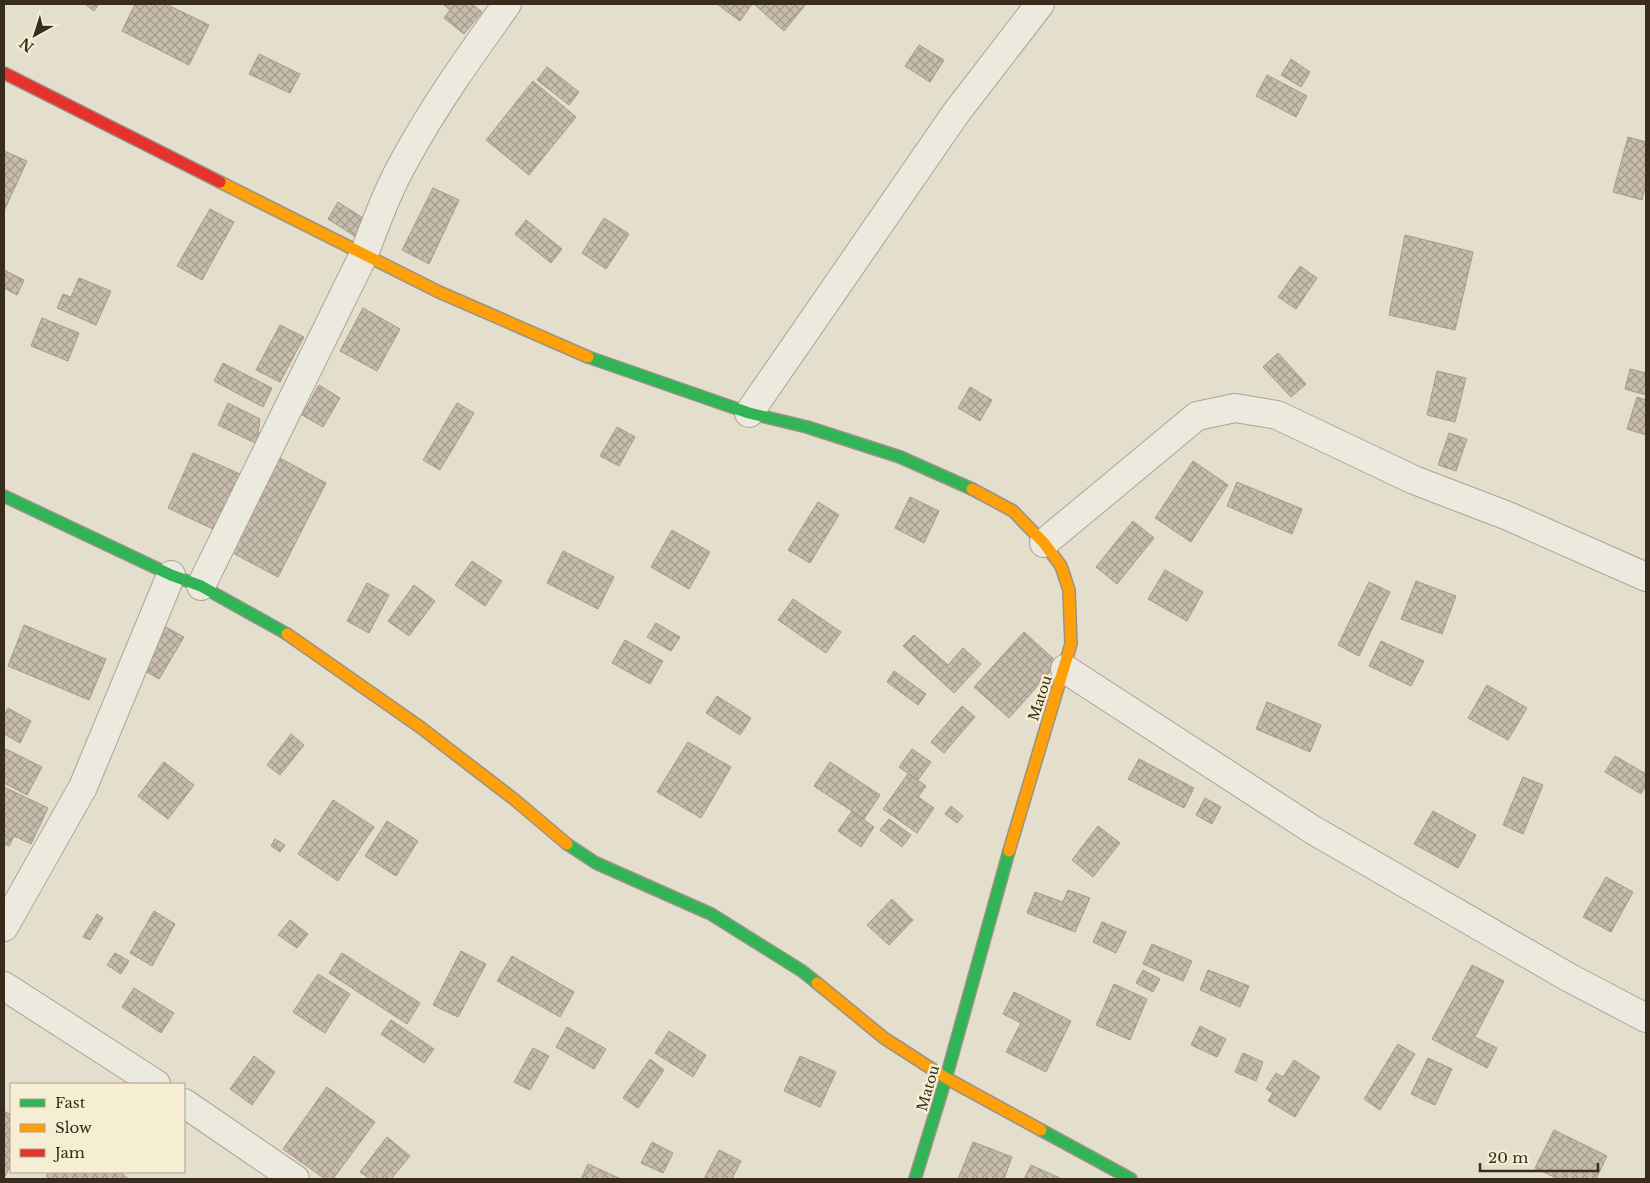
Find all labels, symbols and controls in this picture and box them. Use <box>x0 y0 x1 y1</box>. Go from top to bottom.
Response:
north arrow <box>10 10 60 60</box>
text: N <box>16 34 38 56</box>
street label: Matou <box>1024 672 1056 723</box>
street label: Matou <box>913 1062 943 1113</box>
legend <box>10 1083 185 1173</box>
text: Fast <box>55 1093 86 1112</box>
text: Slow <box>55 1118 92 1137</box>
scale bar <box>1480 1140 1598 1172</box>
text: Jam <box>53 1143 85 1162</box>
text: 20 m <box>1488 1148 1528 1167</box>

